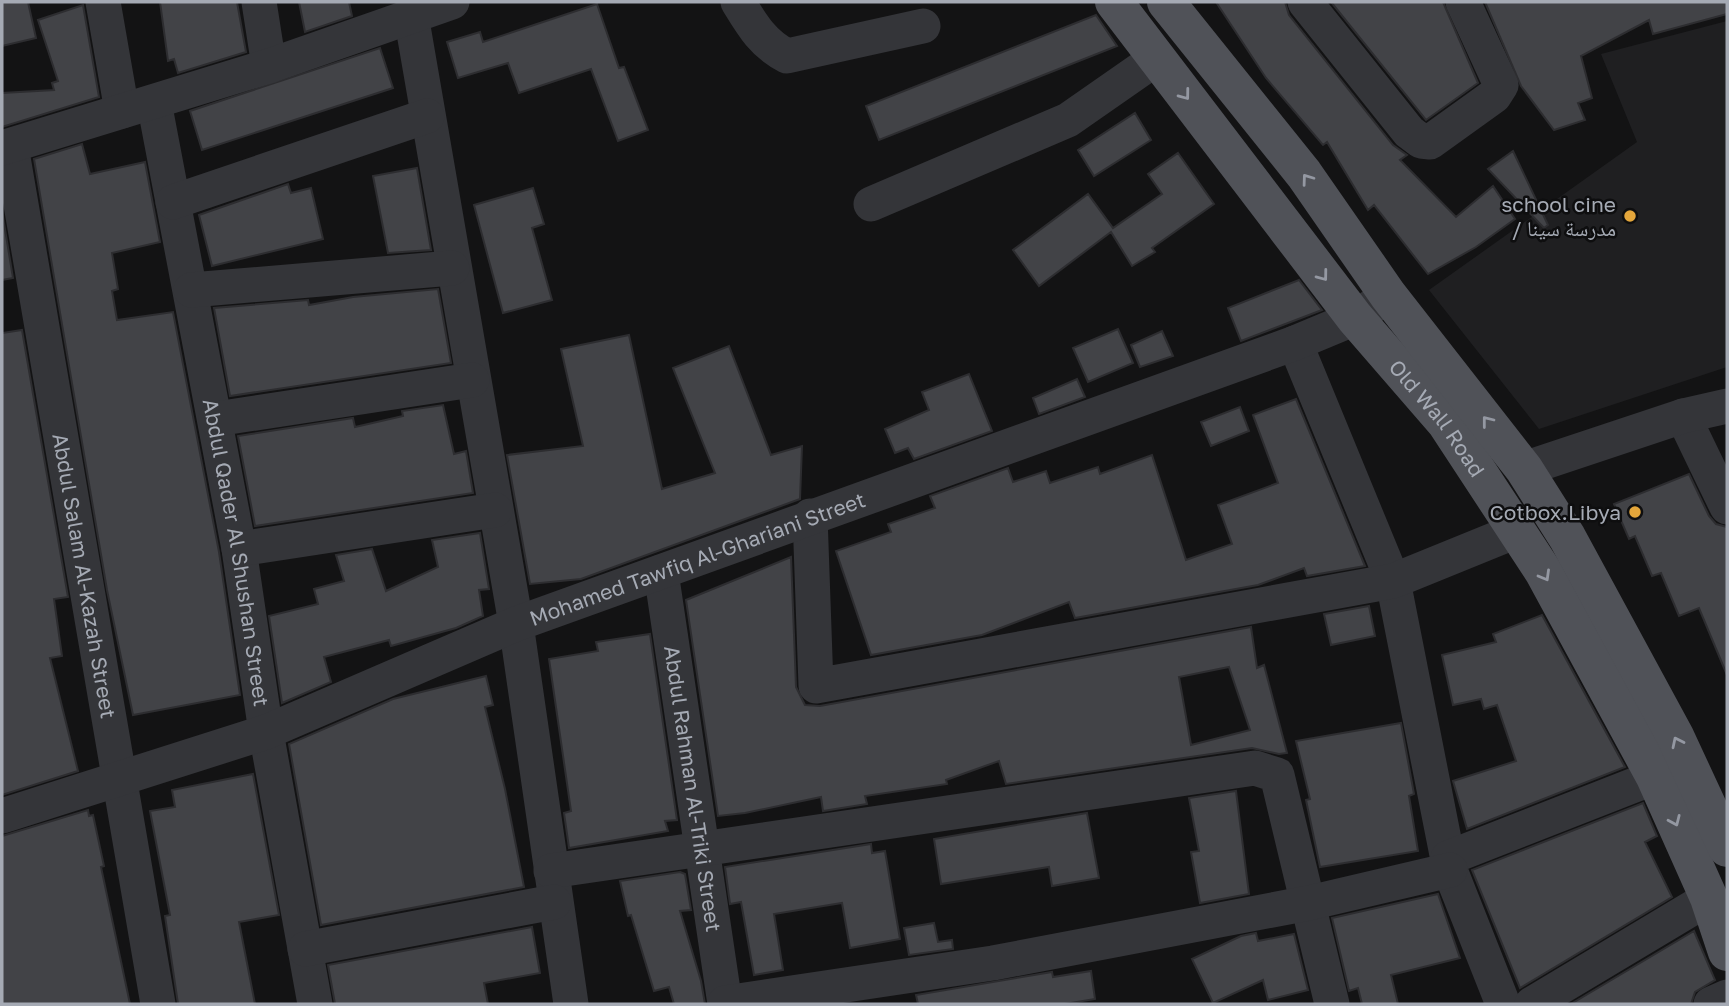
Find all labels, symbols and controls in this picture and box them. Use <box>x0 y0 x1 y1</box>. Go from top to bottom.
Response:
one-way arrow <box>1177 87 1190 100</box>
one-way arrow <box>1303 174 1315 187</box>
place label: school cine / مدرسة سينا <box>1501 191 1616 241</box>
marker: school cine / مدرسة سينا <box>1622 208 1638 224</box>
one-way arrow <box>1315 268 1328 280</box>
street label: Old Wall Road <box>1384 354 1491 482</box>
street label: Abdul Qader Al Shushan Street <box>198 396 275 708</box>
one-way arrow <box>1482 416 1495 428</box>
street label: Abdul Salam Al-Kazah Street <box>47 431 122 720</box>
street label: Mohamed Tawfiq Al-Ghariani Street <box>526 486 869 631</box>
place label: Cotbox.Libya <box>1489 499 1621 525</box>
marker: Cotbox.Libya <box>1627 504 1643 520</box>
one-way arrow <box>1537 569 1550 582</box>
street label: Abdul Rahman Al-Triki Street <box>659 644 727 933</box>
one-way arrow <box>1672 737 1686 749</box>
one-way arrow <box>1667 813 1681 826</box>

